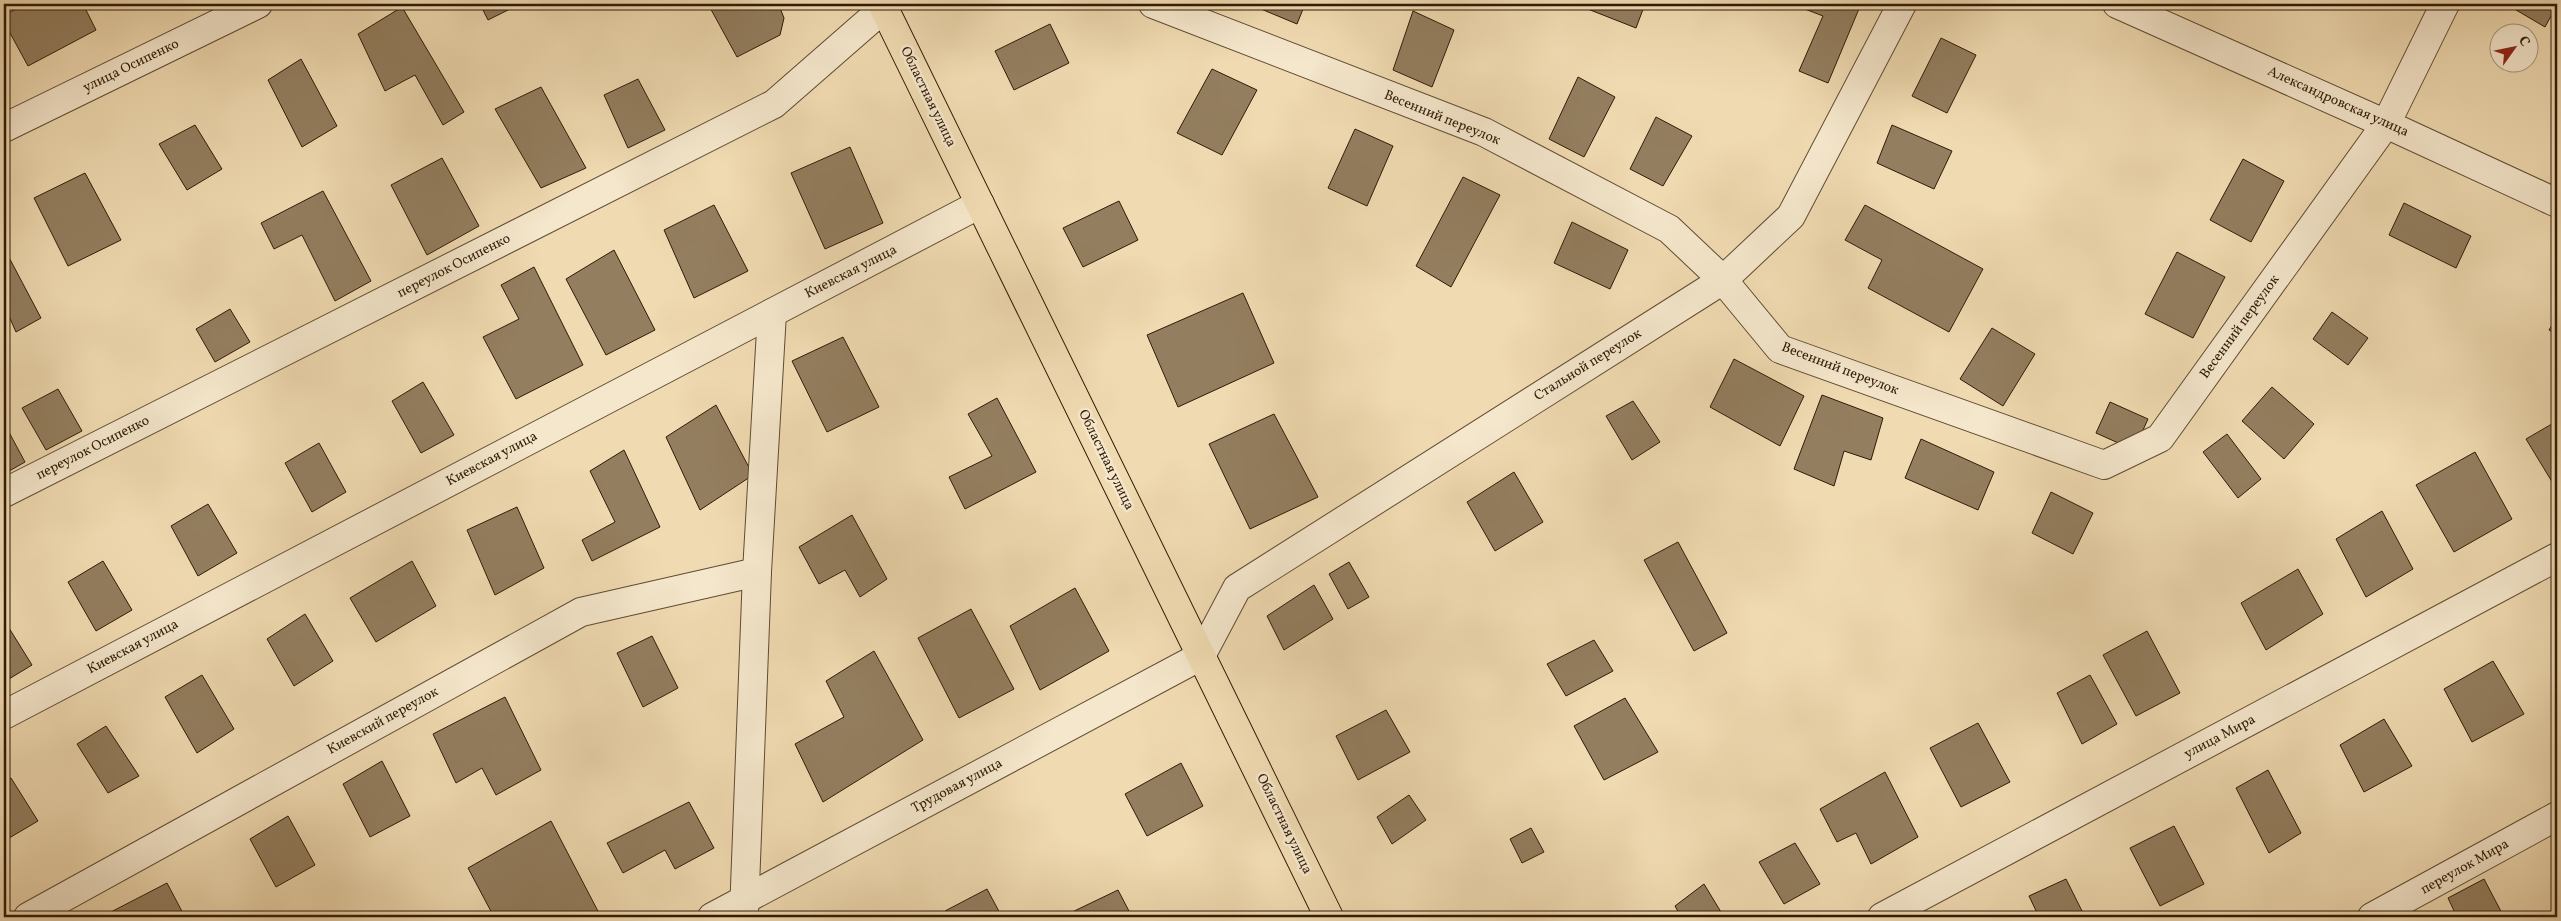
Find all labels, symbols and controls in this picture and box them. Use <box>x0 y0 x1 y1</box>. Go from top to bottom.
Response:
north arrow <box>2488 22 2538 72</box>
text: С <box>2513 33 2534 51</box>
street label: улица Осипенко <box>80 34 182 98</box>
street label: Областная улица <box>895 44 961 151</box>
street label: Александровская улица <box>2264 62 2412 142</box>
street label: Весенний переулок <box>1381 86 1504 150</box>
street label: переулок Осипенко <box>394 229 514 303</box>
street label: Киевская улица <box>802 241 900 303</box>
street label: Весенний переулок <box>2196 271 2284 383</box>
street label: Стальной переулок <box>1531 324 1646 406</box>
street label: Весенний переулок <box>1779 338 1902 400</box>
street label: Областная улица <box>1073 407 1139 514</box>
street label: переулок Осипенко <box>33 411 153 485</box>
street label: Киевская улица <box>443 427 541 491</box>
street label: Киевская улица <box>84 615 182 679</box>
street label: Киевский переулок <box>324 682 442 759</box>
street label: улица Мира <box>2181 710 2259 764</box>
street label: Трудовая улица <box>908 754 1006 818</box>
street label: Областная улица <box>1251 771 1317 878</box>
street label: переулок Мира <box>2417 835 2513 899</box>

